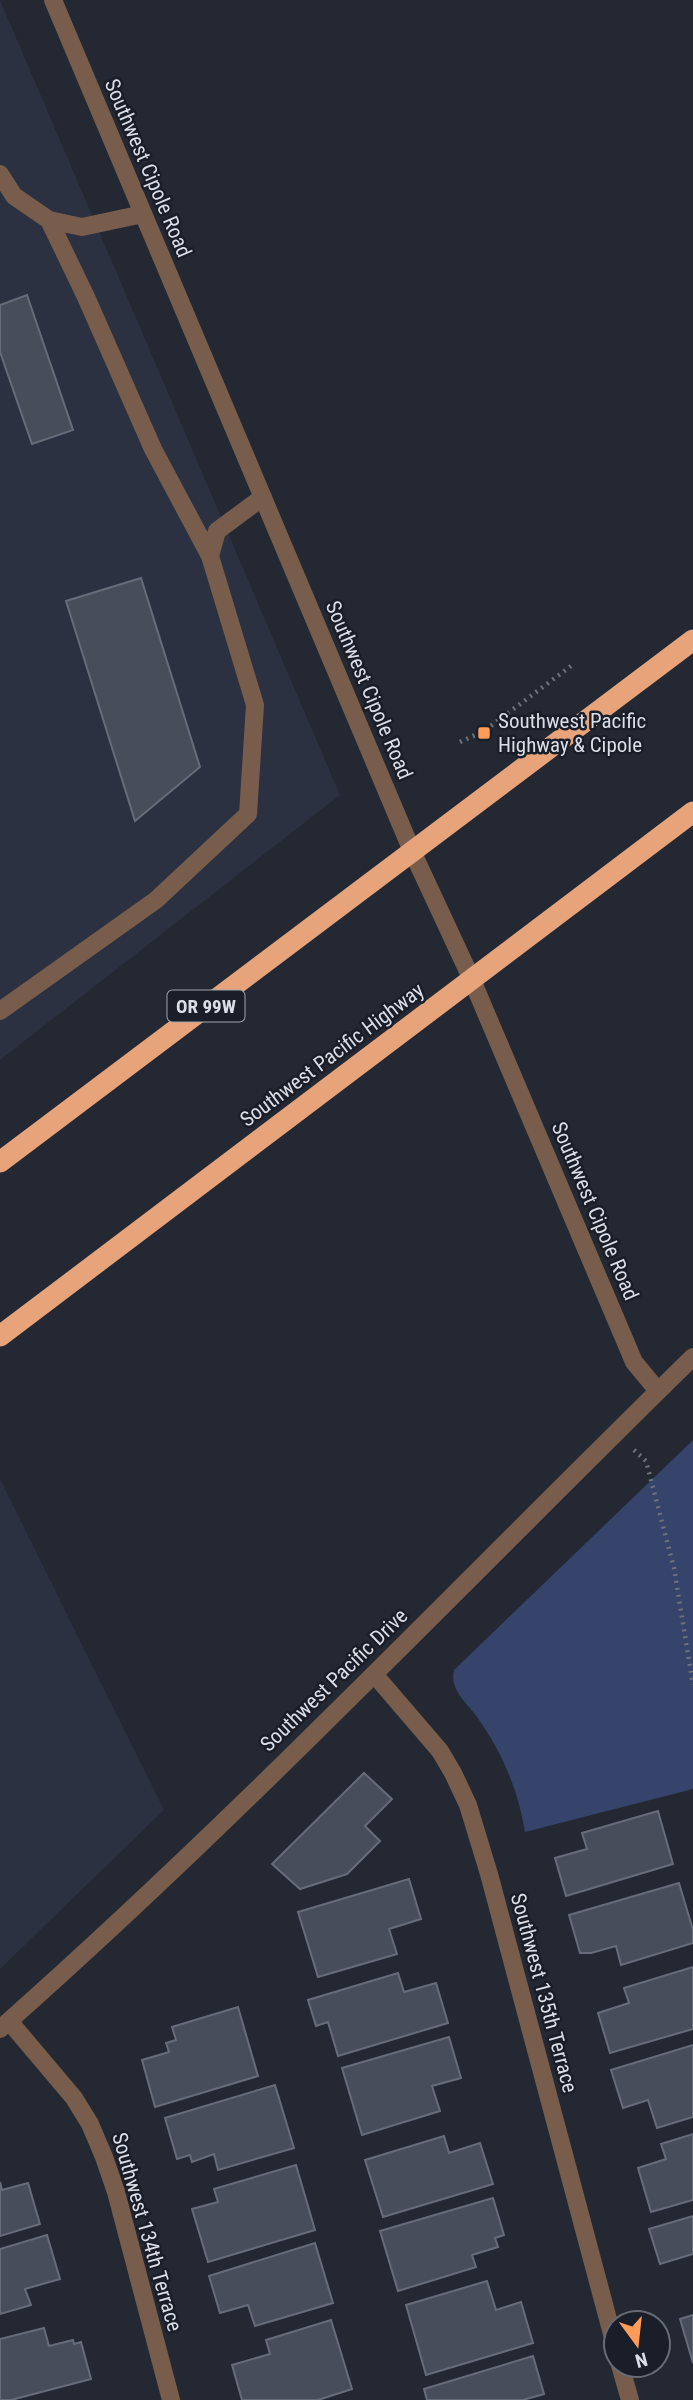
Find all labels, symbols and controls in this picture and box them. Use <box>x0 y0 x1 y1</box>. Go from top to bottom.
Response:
street label: Southwest Cipole Road <box>100 75 196 261</box>
street label: Southwest Cipole Road <box>321 597 417 783</box>
place label: Southwest Pacific Highway & Cipole <box>498 709 646 757</box>
marker: Southwest Pacific Highway & Cipole <box>476 725 492 741</box>
street label: Southwest Pacific Highway <box>235 978 429 1132</box>
road number: OR 99W <box>168 990 244 1022</box>
street label: Southwest Cipole Road <box>547 1118 643 1304</box>
street label: Southwest Pacific Drive <box>256 1604 413 1756</box>
street label: Southwest 135th Terrace <box>506 1891 582 2096</box>
street label: Southwest 134th Terrace <box>107 2130 187 2334</box>
north arrow <box>602 2309 672 2379</box>
text: N <box>633 2347 650 2373</box>

